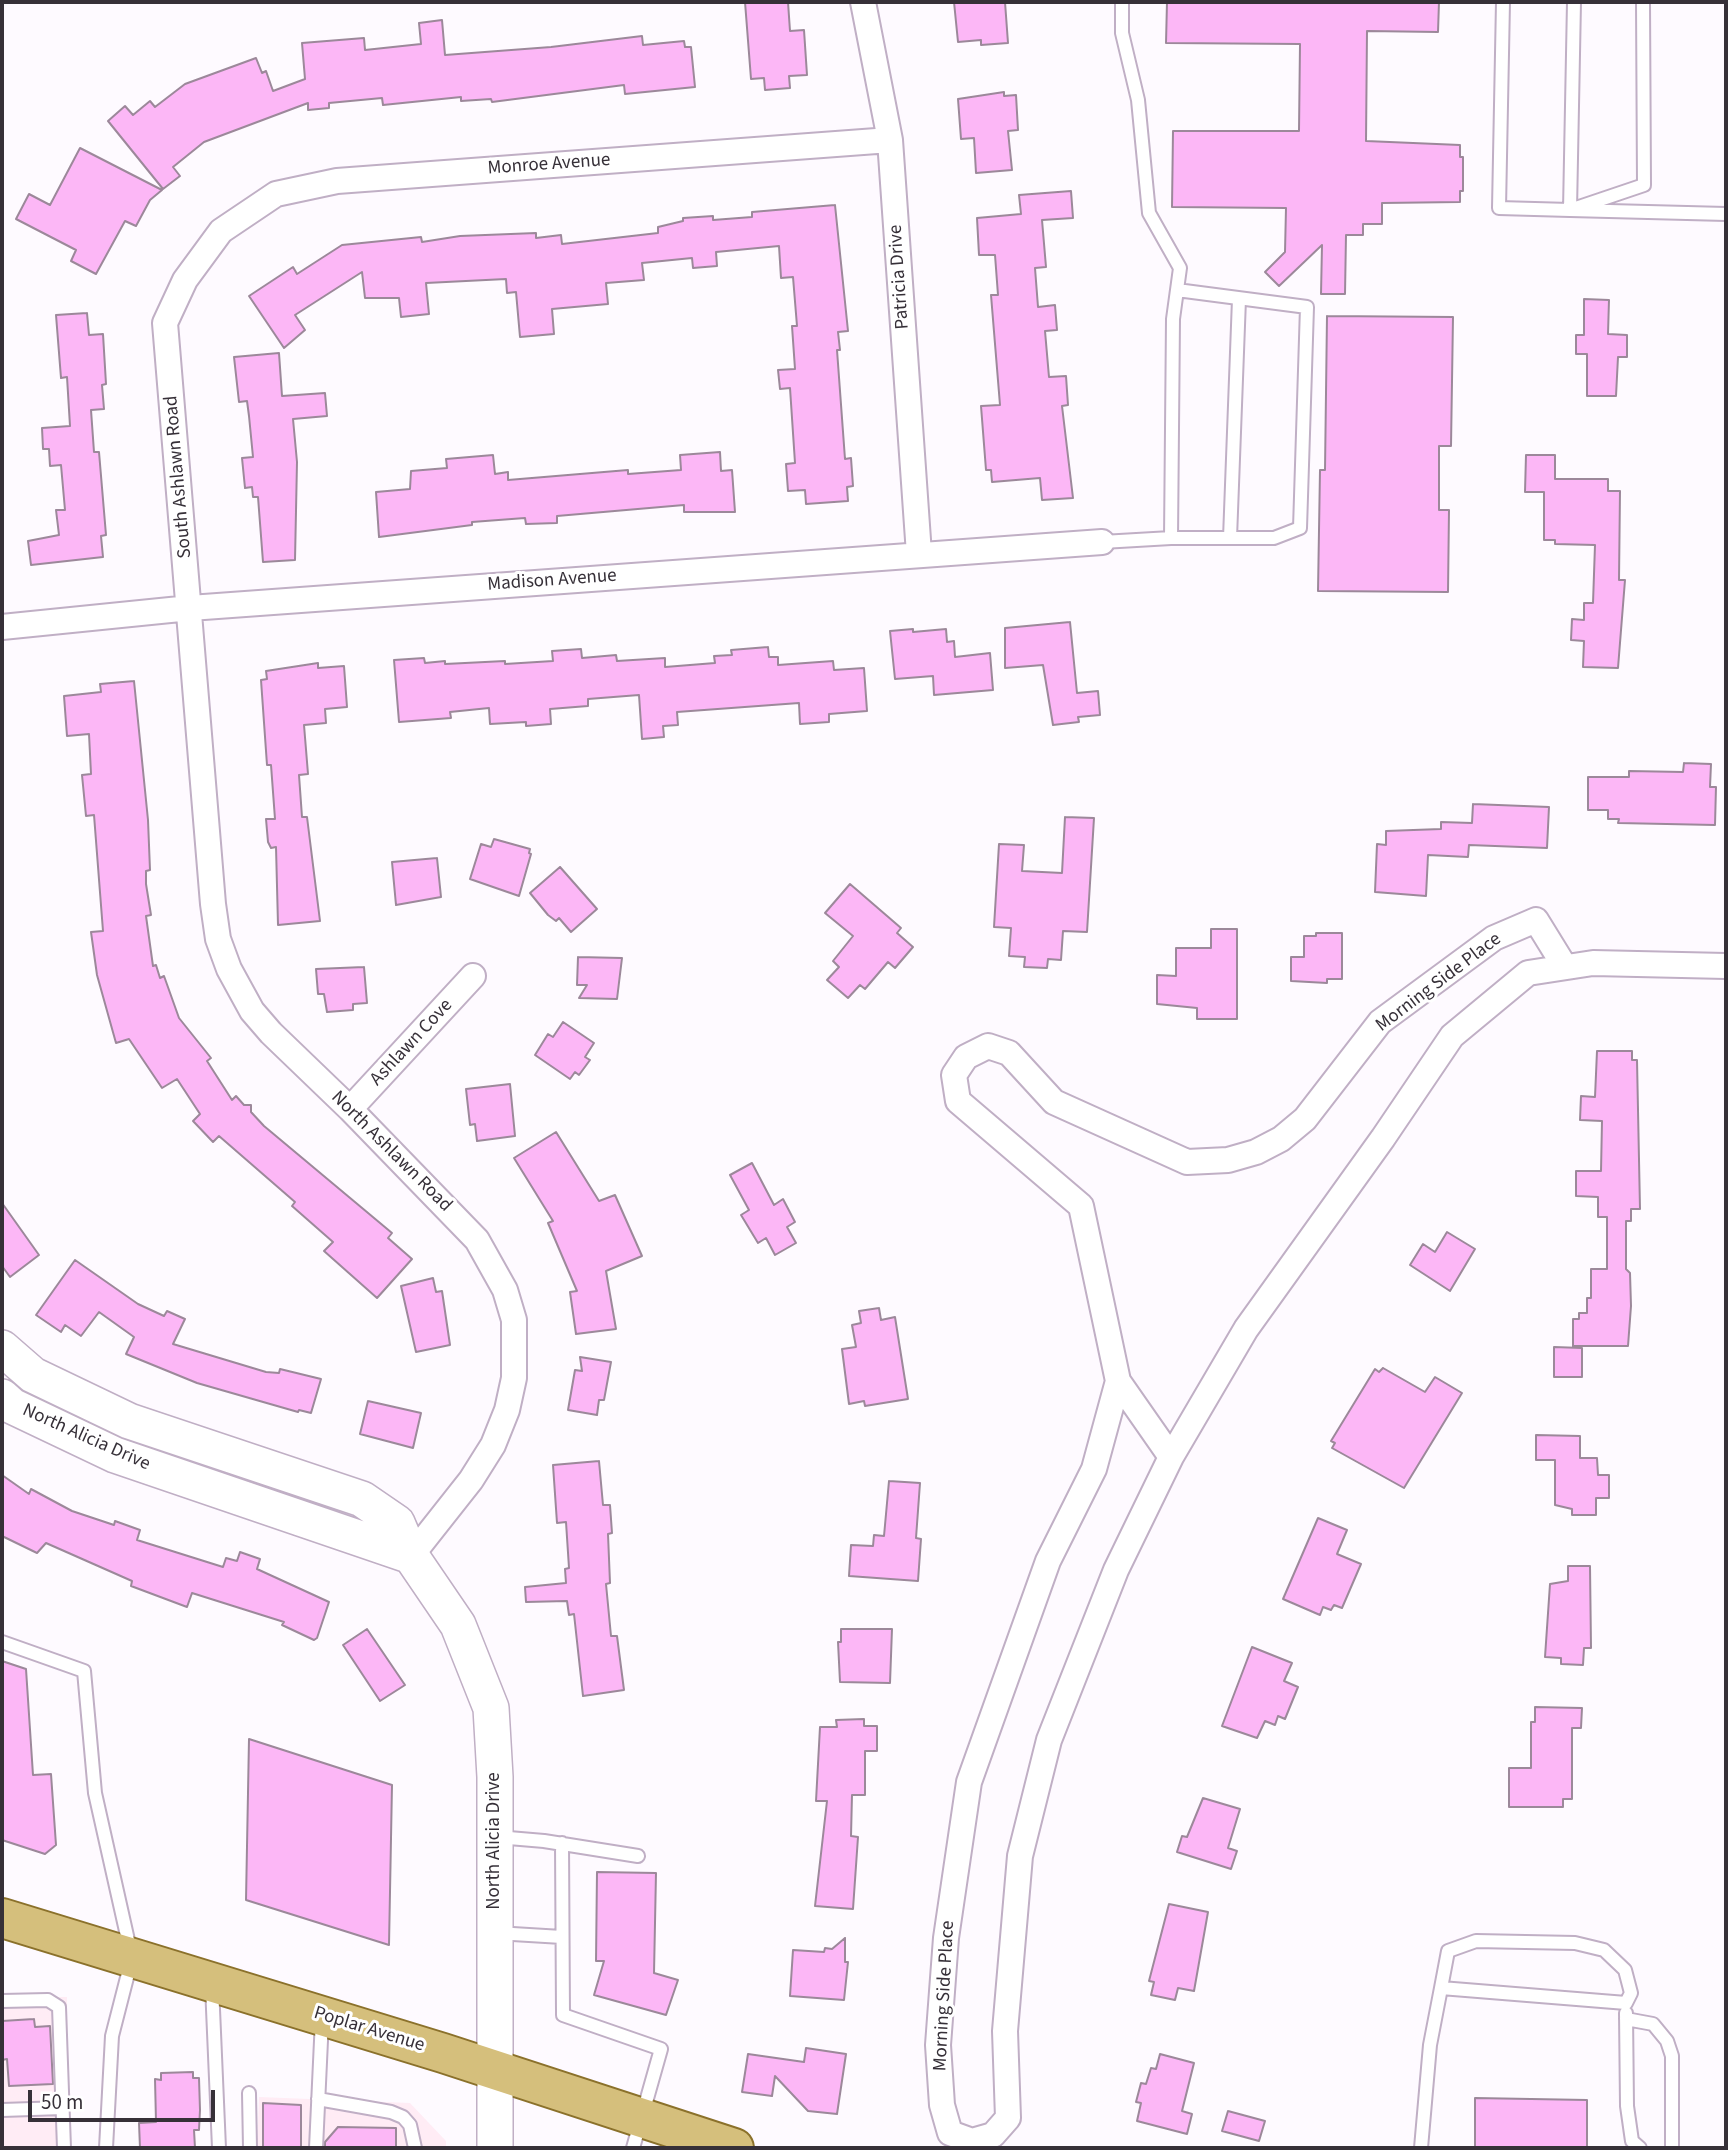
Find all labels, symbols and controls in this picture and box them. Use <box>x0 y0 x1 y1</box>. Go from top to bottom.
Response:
street label: Monroe Avenue <box>487 149 611 181</box>
street label: Patricia Drive <box>885 224 915 330</box>
street label: South Ashlawn Road <box>161 395 197 559</box>
street label: Madison Avenue <box>487 565 617 597</box>
street label: Morning Side Place <box>1372 928 1506 1038</box>
street label: Ashlawn Cove <box>366 995 458 1091</box>
street label: North Ashlawn Road <box>326 1087 456 1217</box>
street label: North Alicia Drive <box>19 1400 153 1476</box>
street label: North Alicia Drive <box>484 1772 506 1910</box>
street label: Morning Side Place <box>930 1920 960 2072</box>
street label: Poplar Avenue <box>311 2002 427 2058</box>
scale bar <box>32 2076 219 2120</box>
text: 50 m <box>41 2087 83 2117</box>

